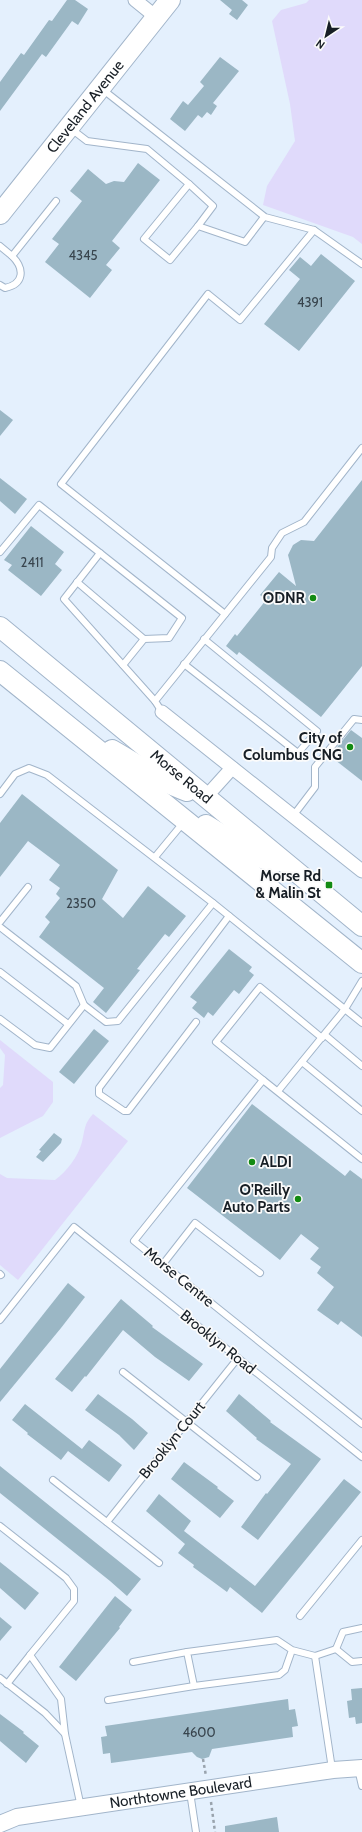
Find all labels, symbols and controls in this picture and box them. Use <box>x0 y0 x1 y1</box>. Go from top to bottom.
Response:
north arrow <box>306 16 346 56</box>
text: N <box>313 36 327 52</box>
street label: Cleveland Avenue <box>43 56 128 157</box>
house number: 4345 <box>68 247 98 263</box>
house number: 4391 <box>297 294 323 310</box>
house number: 2411 <box>21 554 43 570</box>
place label: ODNR <box>263 589 306 607</box>
marker: ODNR <box>308 593 318 603</box>
place label: City of Columbus CNG <box>243 729 342 764</box>
marker: City of Columbus CNG <box>345 742 355 752</box>
street label: Morse Road <box>147 746 216 807</box>
place label: Morse Rd & Malin St <box>255 867 321 902</box>
marker: Morse Rd & Malin St <box>324 880 334 890</box>
house number: 2350 <box>66 895 96 911</box>
place label: ALDI <box>260 1153 292 1171</box>
marker: ALDI <box>247 1157 257 1167</box>
place label: O'Reilly Auto Parts <box>223 1181 291 1216</box>
marker: O'Reilly Auto Parts <box>293 1194 303 1204</box>
street label: Morse Centre <box>140 1243 218 1311</box>
street label: Brooklyn Road <box>177 1306 259 1378</box>
street label: Brooklyn Court <box>135 1398 209 1482</box>
house number: 4600 <box>182 1724 216 1740</box>
street label: Northtowne Boulevard <box>109 1773 253 1812</box>

